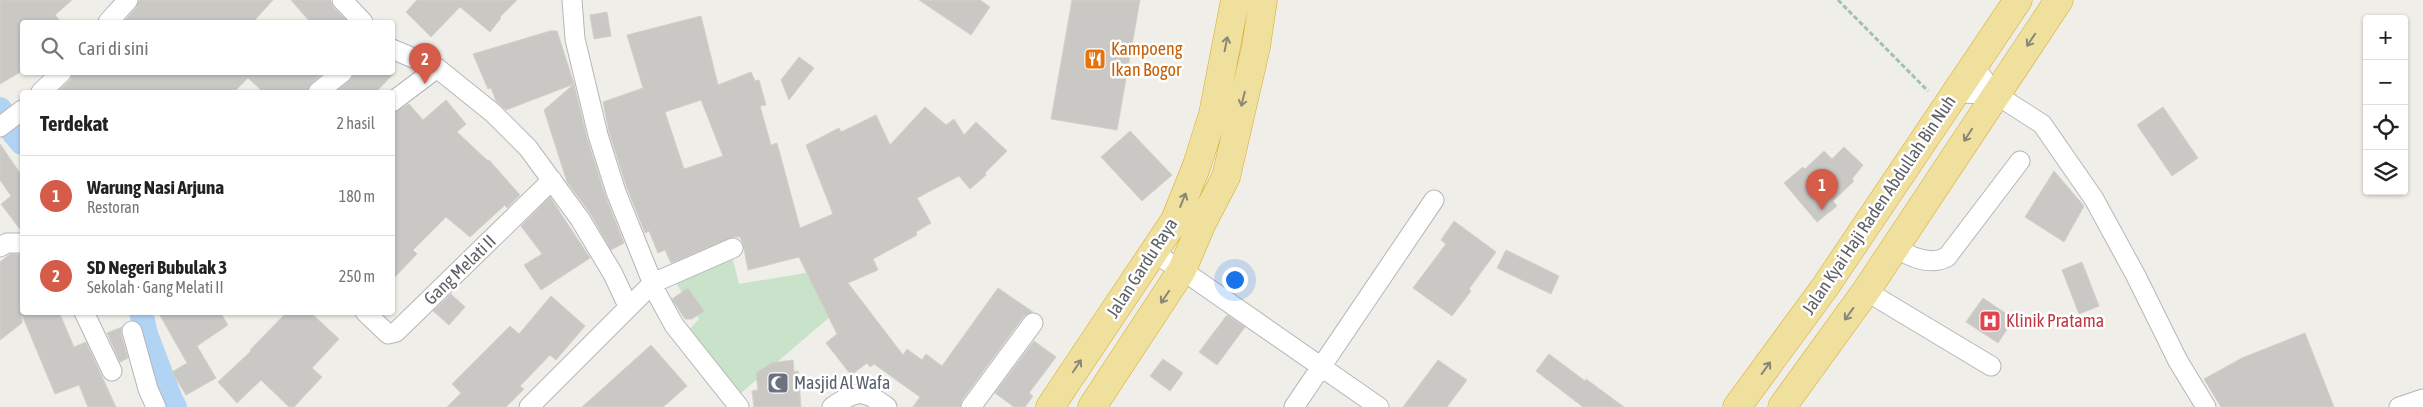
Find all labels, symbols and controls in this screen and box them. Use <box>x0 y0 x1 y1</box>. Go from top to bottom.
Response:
map controls <box>2363 15 2408 195</box>
button: + <box>2363 15 2408 60</box>
search box <box>20 20 395 75</box>
one-way arrow <box>2026 33 2036 47</box>
icon: search <box>38 34 66 62</box>
one-way arrow <box>1222 36 1232 52</box>
text: Cari di sini <box>78 37 149 59</box>
place label: Kampoeng Ikan Bogor <box>1111 38 1183 80</box>
pin: 2 <box>409 43 441 84</box>
restaurant icon: Kampoeng Ikan Bogor <box>1083 47 1107 71</box>
button: − <box>2363 60 2408 105</box>
one-way arrow <box>1238 91 1247 107</box>
street label: Jalan Kyai Haji Raden Abdullah Bin Nuh <box>1797 91 1960 318</box>
button: locate <box>2363 105 2408 150</box>
text: Terdekat <box>40 111 108 135</box>
text: 2 hasil <box>337 114 375 132</box>
one-way arrow <box>1963 128 1973 142</box>
button: layers <box>2363 150 2408 195</box>
pin: 1 <box>1806 169 1838 210</box>
text: Warung Nasi Arjuna <box>87 176 224 198</box>
text: 1 <box>52 187 60 205</box>
text: 180 m <box>339 187 375 205</box>
one-way arrow <box>1179 193 1189 208</box>
text: Restoran <box>87 198 139 216</box>
street label: Jalan Gardu Raya <box>1102 214 1182 321</box>
street label: Gang Melati II <box>420 230 500 309</box>
text: SD Negeri Bubulak 3 <box>87 256 227 278</box>
text: 2 <box>52 267 60 285</box>
text: 250 m <box>339 267 375 285</box>
your location <box>1222 267 1248 293</box>
text: Sekolah · Gang Melati II <box>87 278 224 296</box>
one-way arrow <box>1159 290 1170 304</box>
one-way arrow <box>1844 307 1854 321</box>
hospital icon: Klinik Pratama <box>1978 309 2002 333</box>
place label: Klinik Pratama <box>2006 310 2104 331</box>
one-way arrow <box>1073 360 1083 374</box>
one-way arrow <box>1761 361 1771 375</box>
mosque icon: Masjid Al Wafa <box>766 371 790 395</box>
place label: Masjid Al Wafa <box>794 372 890 393</box>

